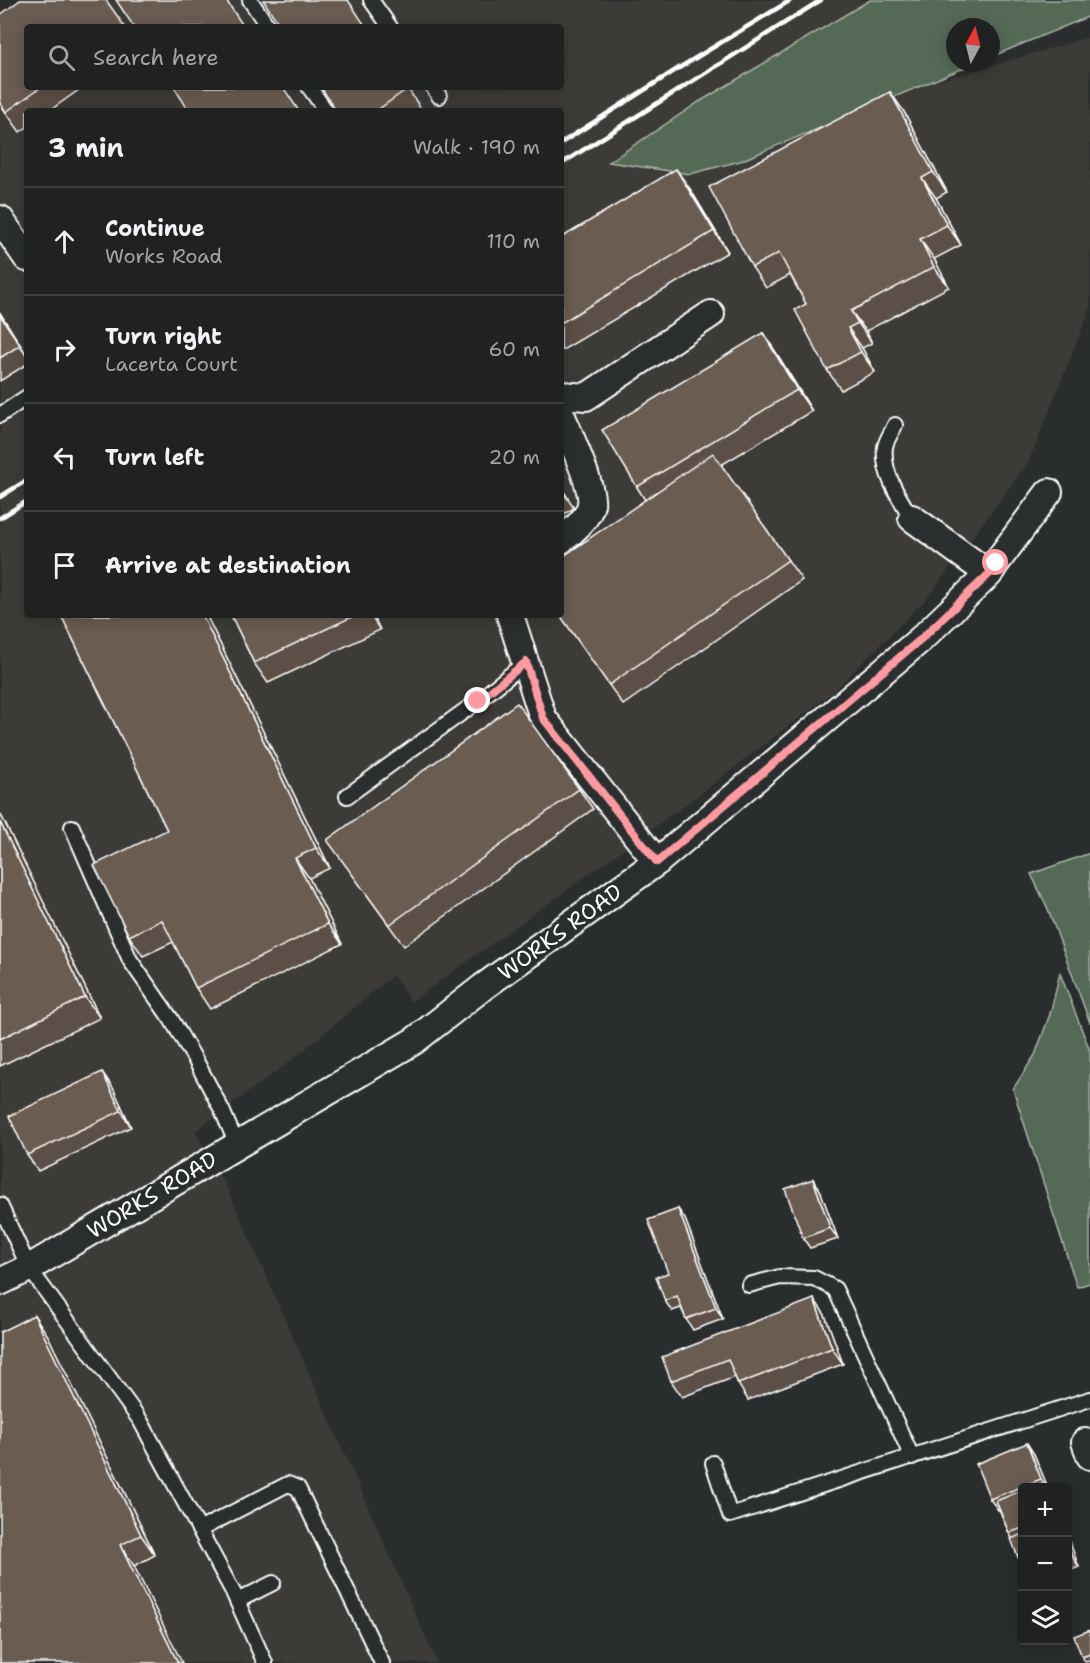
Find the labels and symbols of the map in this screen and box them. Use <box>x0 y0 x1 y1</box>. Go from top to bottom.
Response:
north arrow <box>946 18 1000 72</box>
route start <box>982 549 1008 575</box>
route end <box>464 687 490 713</box>
street label: WORKS ROAD <box>492 877 628 987</box>
street label: WORKS ROAD <box>82 1145 222 1245</box>

